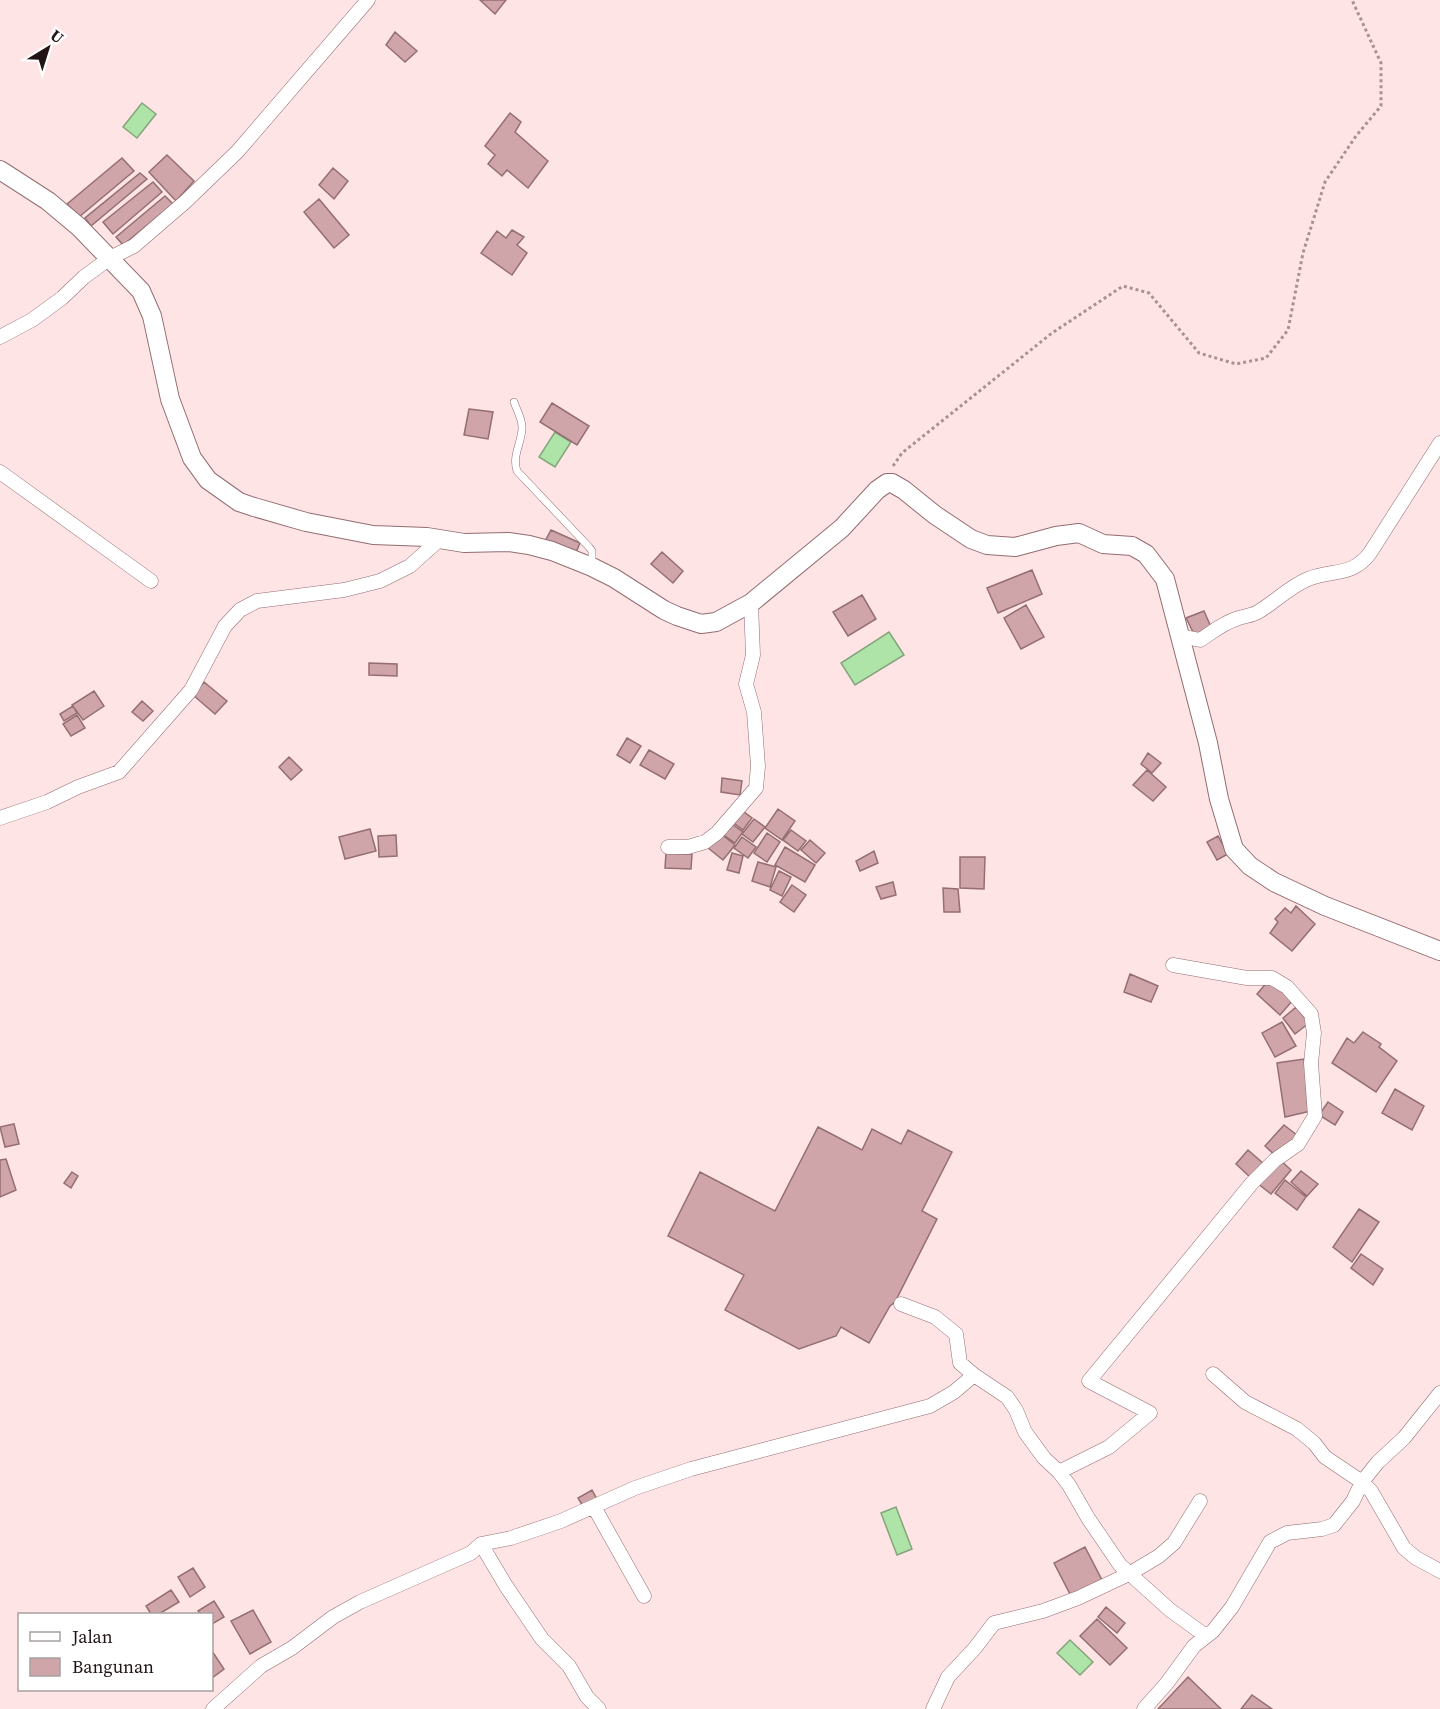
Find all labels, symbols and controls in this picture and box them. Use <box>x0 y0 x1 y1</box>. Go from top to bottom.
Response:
north arrow <box>18 18 78 78</box>
text: U <box>46 24 69 49</box>
legend <box>18 1613 213 1691</box>
text: Jalan <box>71 1624 113 1649</box>
text: Bangunan <box>72 1654 154 1679</box>

